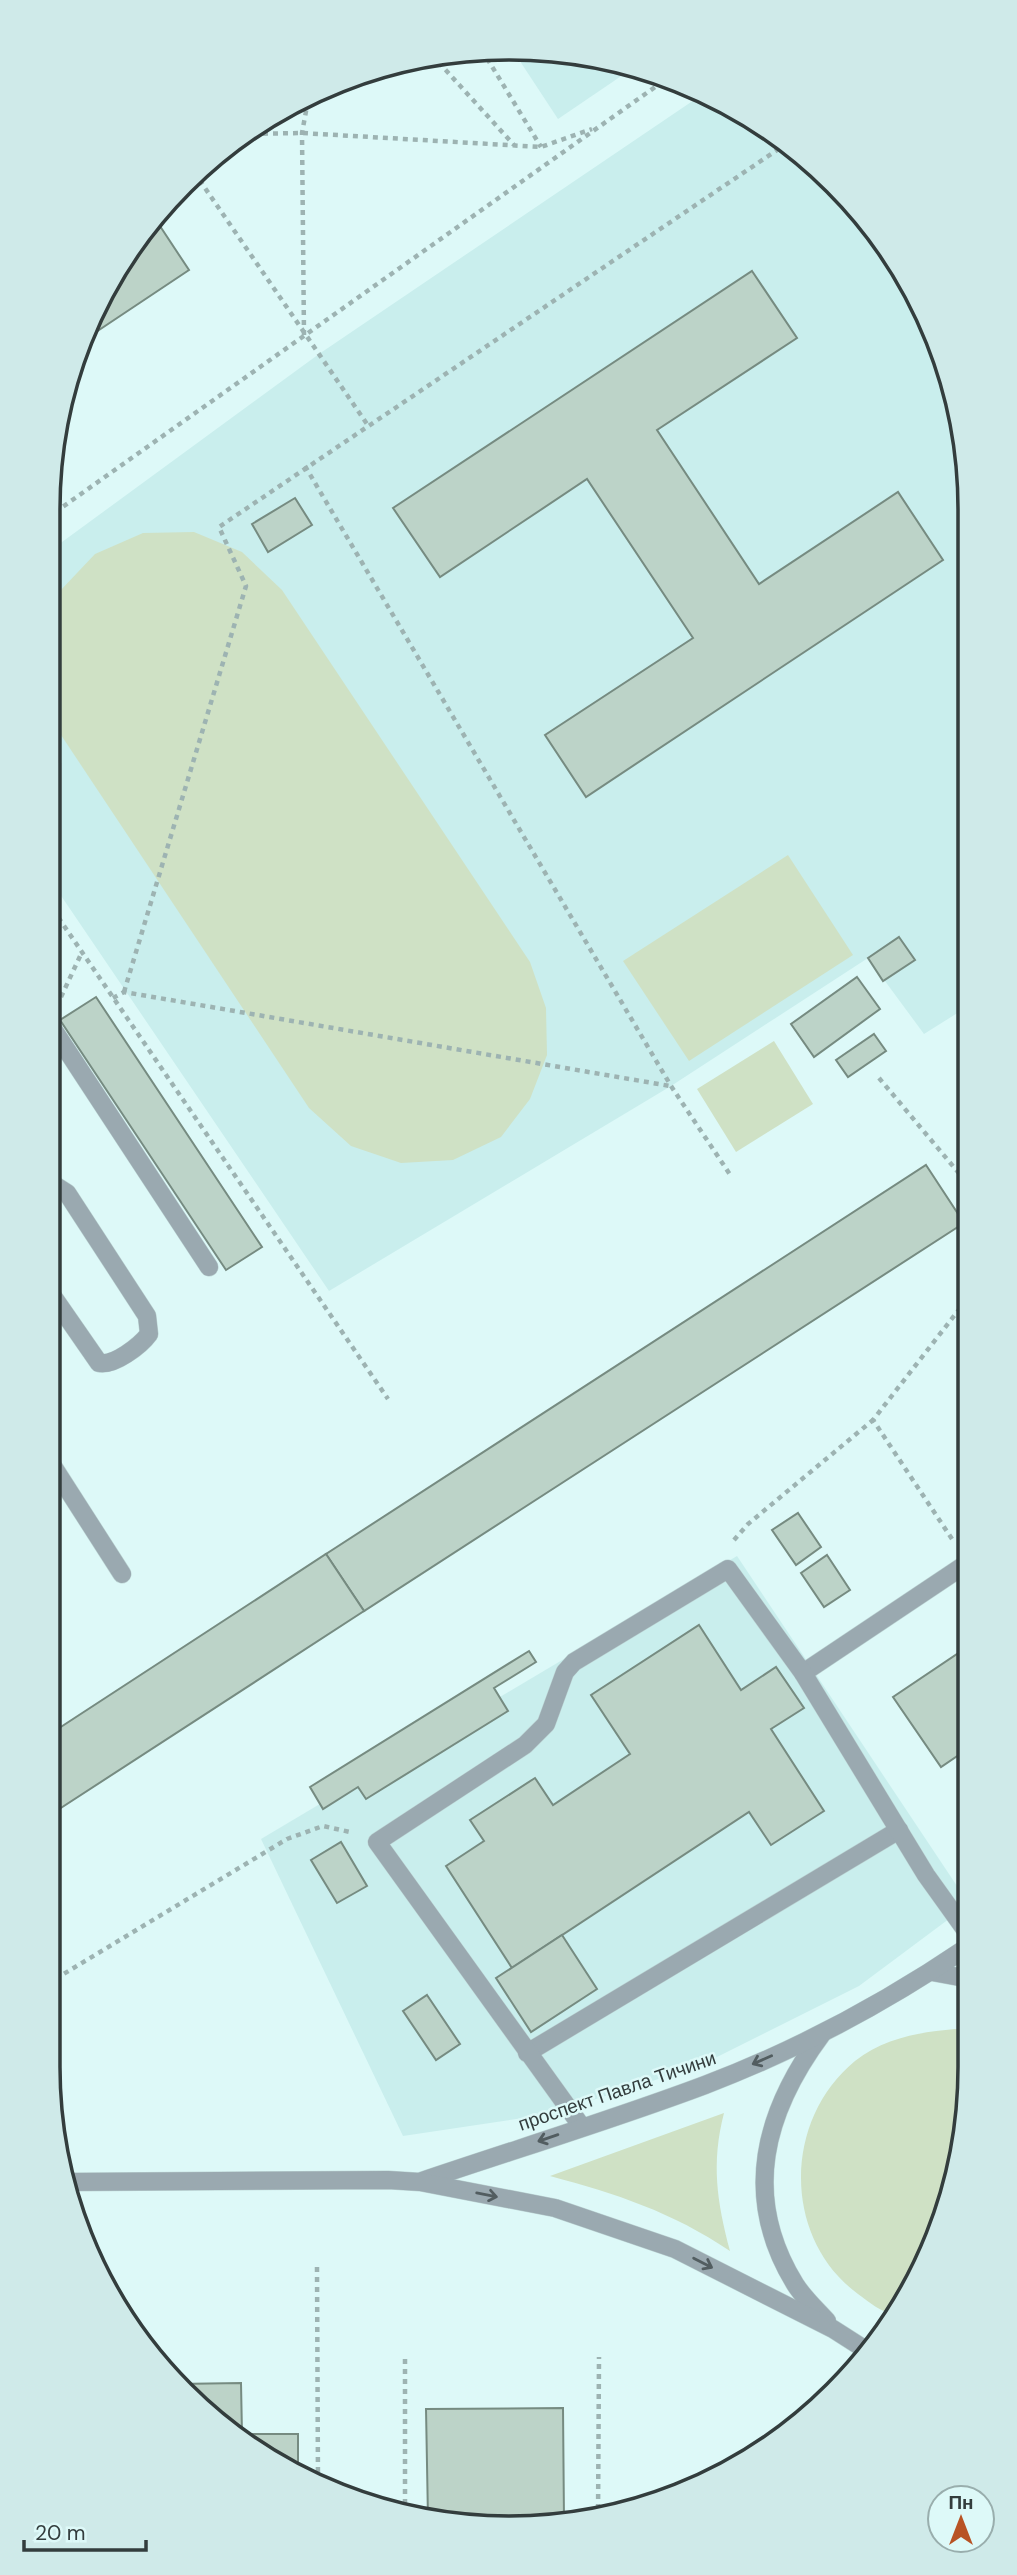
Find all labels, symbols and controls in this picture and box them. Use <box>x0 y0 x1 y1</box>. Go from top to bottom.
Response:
street label: проспект Павла Тичини <box>515 2045 719 2137</box>
one-way arrow <box>752 2054 773 2067</box>
one-way arrow <box>538 2133 560 2145</box>
one-way arrow <box>475 2188 498 2202</box>
one-way arrow <box>692 2257 713 2271</box>
north arrow <box>926 2484 996 2554</box>
text: Пн <box>948 2490 974 2515</box>
scale bar <box>24 2508 147 2552</box>
text: 20 m <box>35 2519 86 2547</box>

